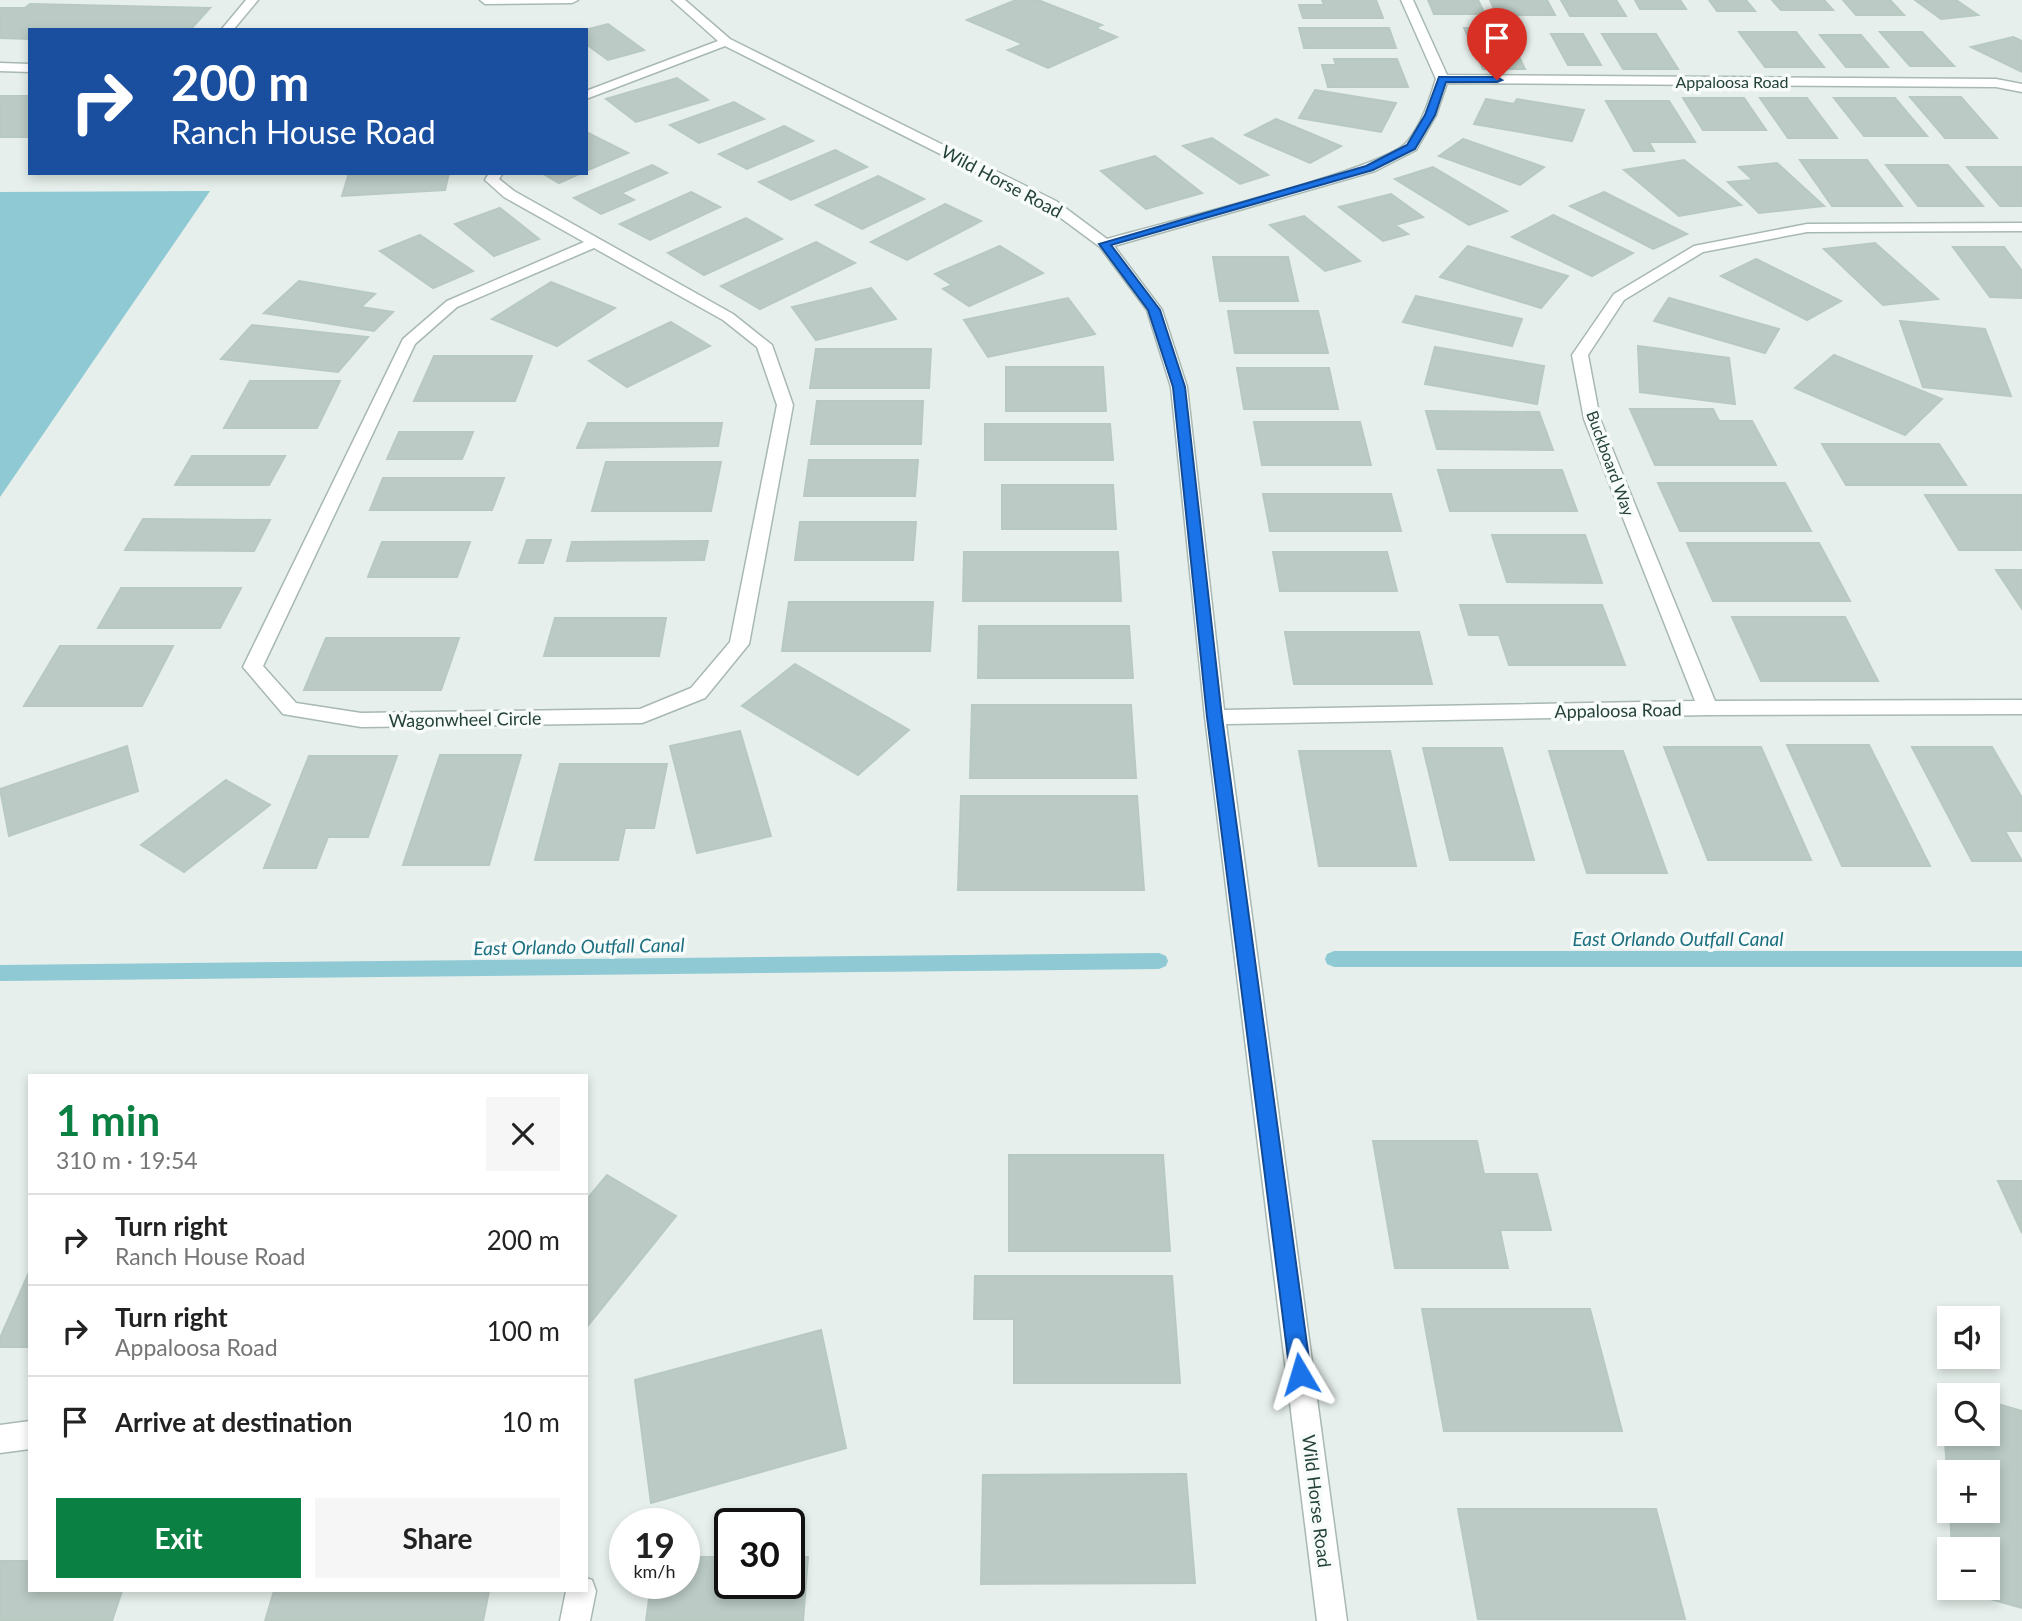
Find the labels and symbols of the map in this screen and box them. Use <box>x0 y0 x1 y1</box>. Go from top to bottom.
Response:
pin <box>1467 8 1527 80</box>
street label: Appaloosa Road <box>1675 72 1789 91</box>
street label: Wild Horse Road <box>938 140 1066 222</box>
street label: Buckboard Way <box>1583 408 1639 519</box>
street label: Appaloosa Road <box>1554 698 1682 722</box>
street label: Wagonwheel Circle <box>388 707 542 731</box>
water label: East Orlando Outfall Canal <box>1572 927 1784 950</box>
water label: East Orlando Outfall Canal <box>473 933 685 959</box>
position arrow <box>1263 1337 1337 1411</box>
street label: Wild Horse Road <box>1298 1433 1336 1569</box>
speed limit sign: 30 <box>714 1508 805 1599</box>

